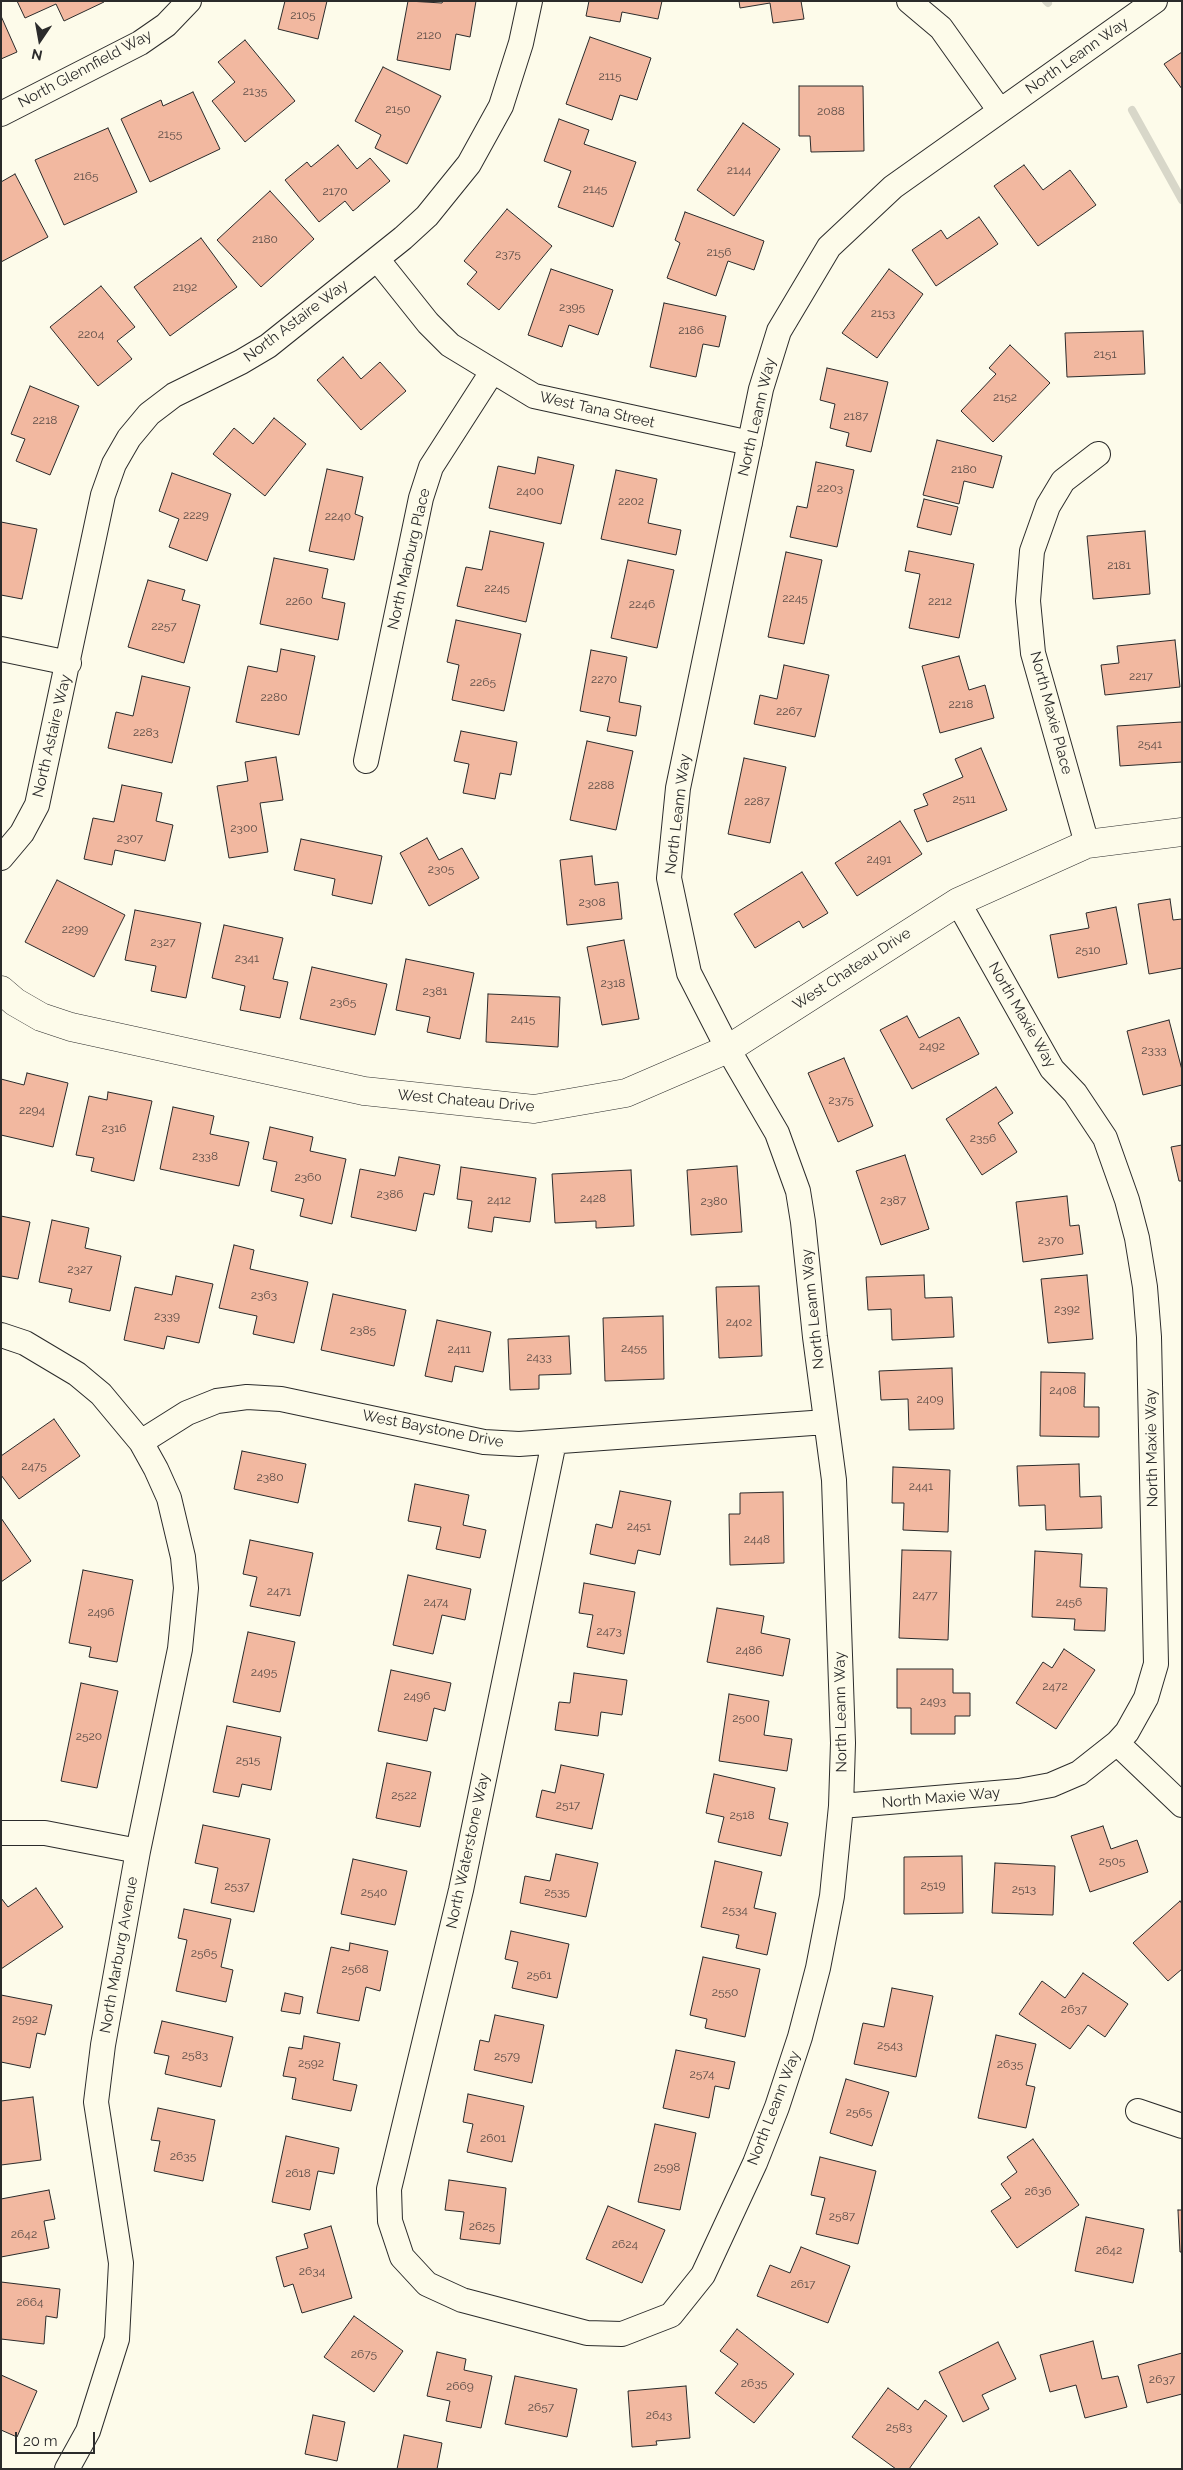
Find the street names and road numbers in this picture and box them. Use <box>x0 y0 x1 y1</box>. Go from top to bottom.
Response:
street label: North Leann Way <box>1022 14 1132 98</box>
street label: North Glennfield Way <box>15 26 155 112</box>
street label: North Astaire Way <box>240 276 352 366</box>
street label: North Leann Way <box>735 356 779 478</box>
street label: West Tana Street <box>538 388 656 432</box>
street label: North Marburg Place <box>384 487 434 631</box>
street label: North Maxie Place <box>1026 650 1076 776</box>
street label: North Astaire Way <box>29 673 75 799</box>
street label: North Leann Way <box>662 753 694 875</box>
street label: West Chateau Drive <box>790 924 914 1014</box>
street label: North Maxie Way <box>984 959 1060 1071</box>
street label: West Chateau Drive <box>397 1086 535 1116</box>
street label: North Leann Way <box>798 1248 828 1370</box>
street label: North Maxie Way <box>1142 1388 1162 1508</box>
street label: West Baystone Drive <box>361 1406 505 1452</box>
street label: North Leann Way <box>831 1651 851 1773</box>
street label: North Waterstone Way <box>443 1772 493 1930</box>
street label: North Maxie Way <box>881 1784 1001 1812</box>
street label: North Marburg Avenue <box>96 1875 142 2035</box>
street label: North Leann Way <box>744 2048 804 2168</box>

